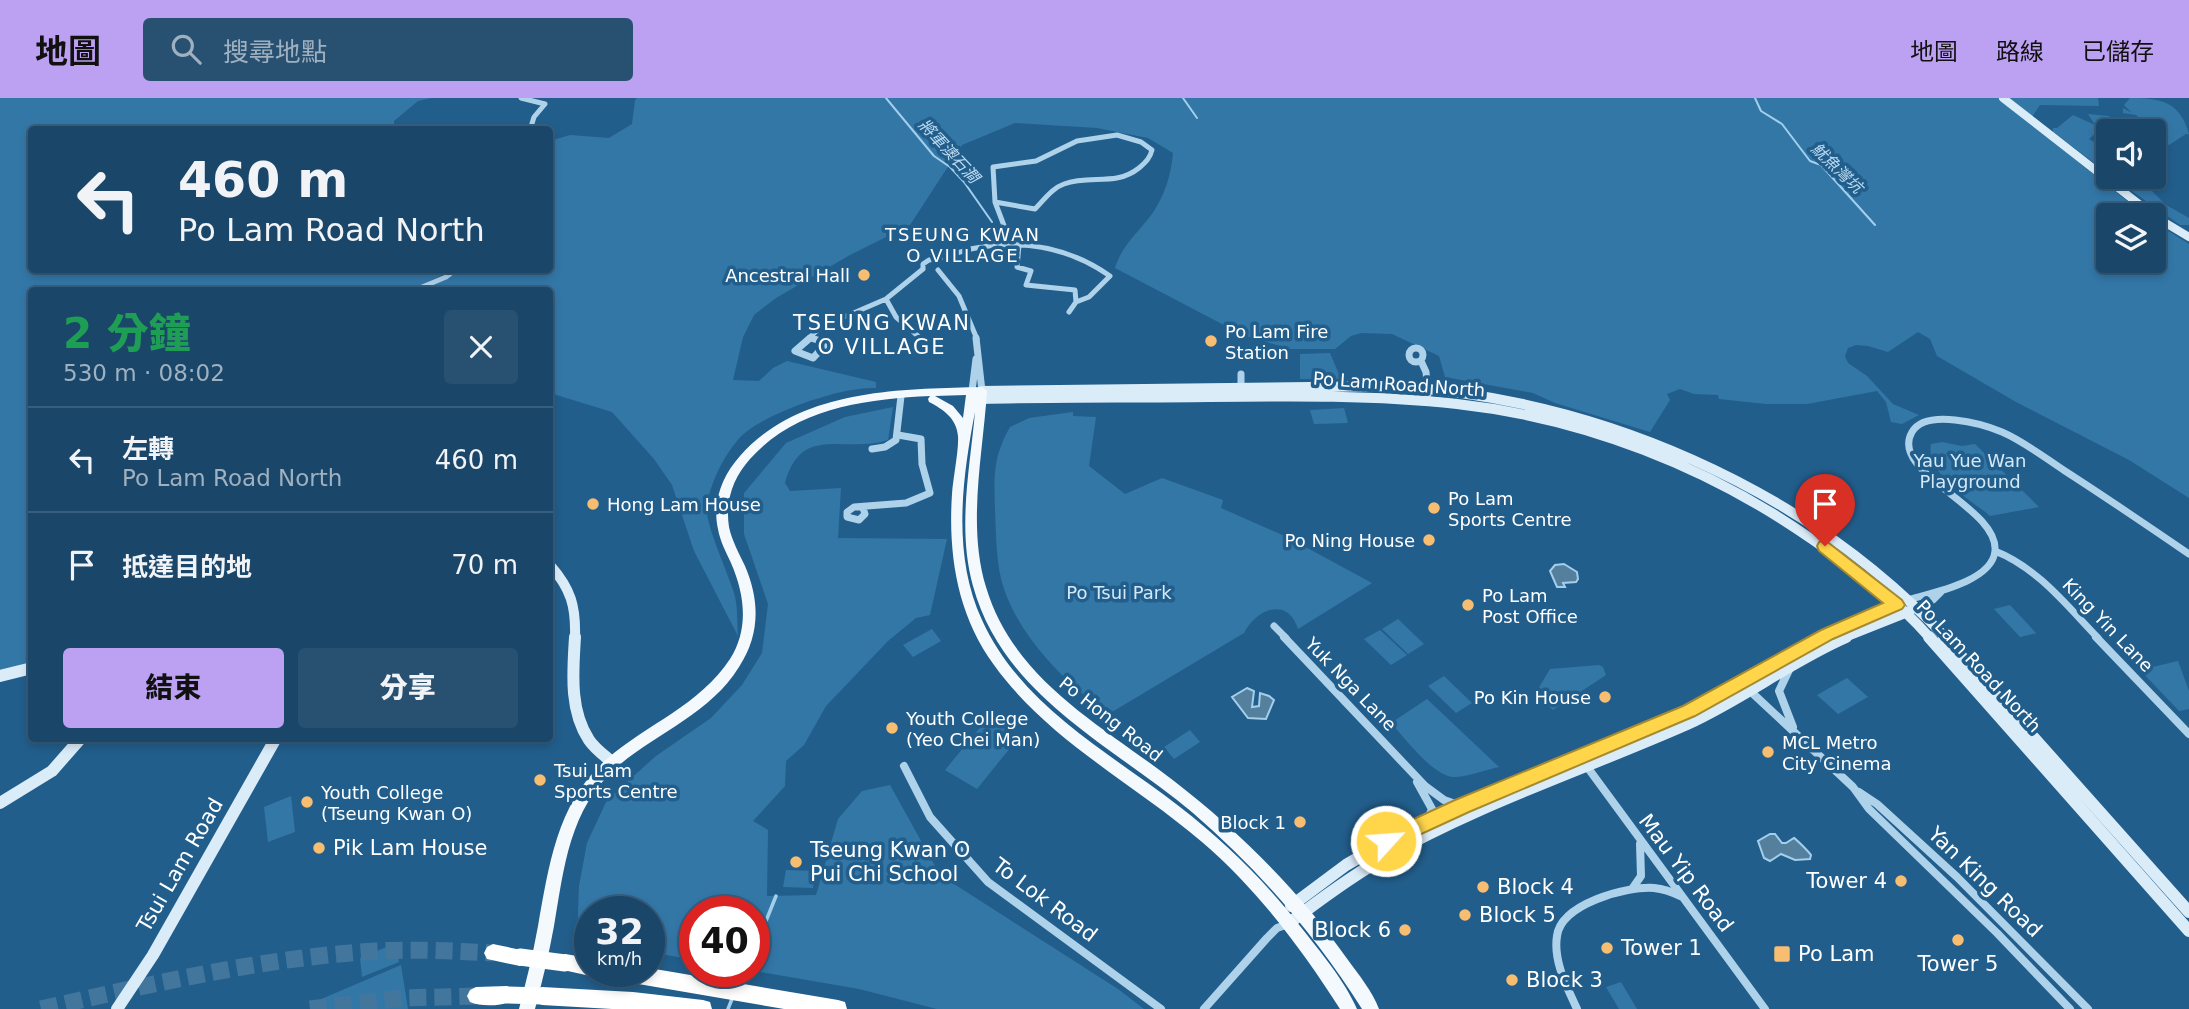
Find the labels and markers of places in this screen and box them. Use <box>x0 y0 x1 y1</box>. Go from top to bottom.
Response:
place label: Ancestral Hall <box>725 265 850 286</box>
marker: Ancestral Hall <box>856 267 872 283</box>
place label: Po Lam Fire Station <box>1225 321 1328 363</box>
marker: Po Lam Fire Station <box>1203 333 1219 349</box>
pin <box>1795 474 1855 546</box>
place label: Po Lam Sports Centre <box>1448 488 1572 530</box>
place label: Hong Lam House <box>607 494 761 515</box>
marker: Hong Lam House <box>585 496 601 512</box>
marker: Po Lam Sports Centre <box>1426 500 1442 516</box>
place label: Po Ning House <box>1285 530 1415 551</box>
marker: Po Ning House <box>1421 532 1437 548</box>
place label: Po Lam Post Office <box>1482 585 1578 627</box>
marker: Po Lam Post Office <box>1460 597 1476 613</box>
place label: Po Kin House <box>1474 687 1591 708</box>
marker: Po Kin House <box>1597 689 1613 705</box>
place label: Youth College (Yeo Chei Man) <box>905 708 1040 750</box>
marker: Youth College (Yeo Chei Man) <box>884 720 900 736</box>
place label: MCL Metro City Cinema <box>1782 732 1892 774</box>
marker: MCL Metro City Cinema <box>1760 744 1776 760</box>
place label: Tsui Lam Sports Centre <box>553 760 678 802</box>
marker: Tsui Lam Sports Centre <box>532 772 548 788</box>
place label: Youth College (Tseung Kwan O) <box>320 782 472 824</box>
marker: Youth College (Tseung Kwan O) <box>299 794 315 810</box>
place label: Block 1 <box>1220 812 1286 833</box>
marker: Block 1 <box>1292 814 1308 830</box>
place label: Pik Lam House <box>333 836 487 860</box>
place label: Tseung Kwan O Pui Chi School <box>809 838 970 886</box>
marker: Pik Lam House <box>311 840 327 856</box>
marker: Tseung Kwan O Pui Chi School <box>788 854 804 870</box>
place label: Tower 4 <box>1805 869 1887 893</box>
marker: Tower 4 <box>1893 873 1909 889</box>
place label: Block 4 <box>1497 875 1574 899</box>
marker: Block 4 <box>1475 879 1491 895</box>
place label: Block 5 <box>1479 903 1556 927</box>
marker: Block 5 <box>1457 907 1473 923</box>
place label: Block 6 <box>1314 918 1391 942</box>
marker: Block 6 <box>1397 922 1413 938</box>
marker: Tower 5 <box>1950 932 1966 948</box>
place label: Tower 1 <box>1620 936 1702 960</box>
marker: Tower 1 <box>1599 940 1615 956</box>
place label: Po Lam <box>1798 942 1874 966</box>
marker: Po Lam <box>1772 944 1792 964</box>
place label: Tower 5 <box>1917 952 1998 976</box>
place label: Block 3 <box>1526 968 1603 992</box>
marker: Block 3 <box>1504 972 1520 988</box>

